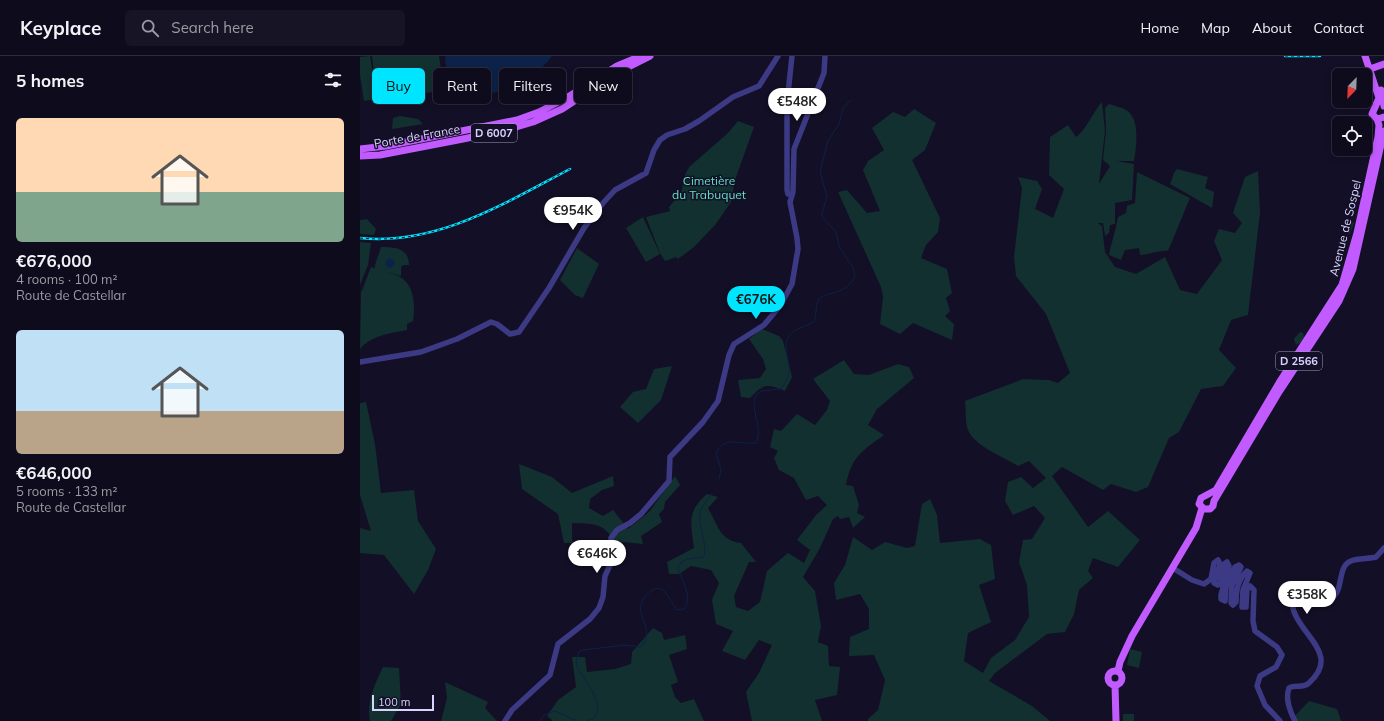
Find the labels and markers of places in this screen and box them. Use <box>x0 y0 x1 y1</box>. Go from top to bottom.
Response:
pin: €548K <box>769 88 825 122</box>
pin: €954K <box>545 197 601 231</box>
pin: €676K <box>728 286 784 320</box>
pin: €646K <box>569 540 625 574</box>
pin: €358K <box>1279 581 1335 615</box>

